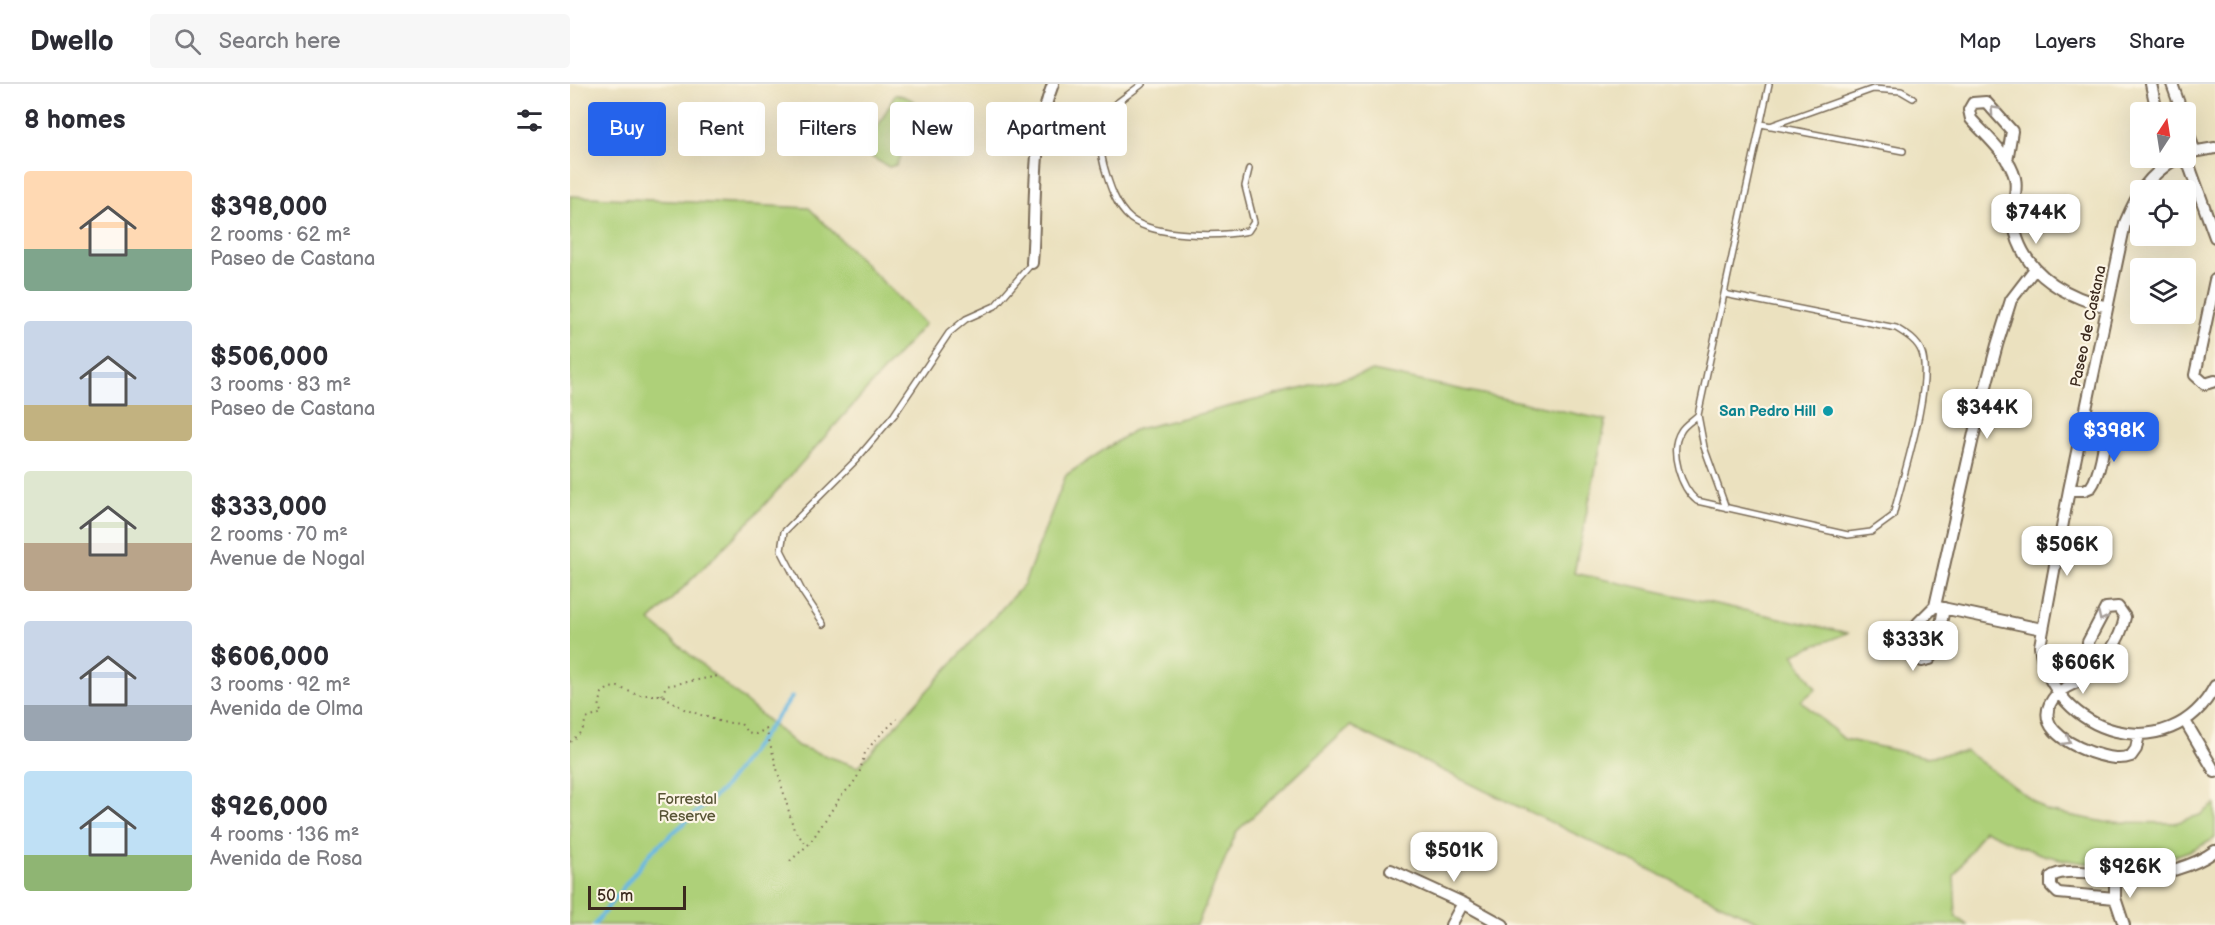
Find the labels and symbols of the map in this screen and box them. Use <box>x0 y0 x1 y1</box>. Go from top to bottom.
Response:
north arrow <box>2130 102 2196 168</box>
one-way arrow <box>1990 106 2001 117</box>
pin: $744K <box>1994 194 2078 245</box>
street label: Paseo de Castana <box>2066 264 2111 389</box>
pin: $344K <box>1945 389 2029 440</box>
place label: San Pedro Hill <box>1719 402 1816 421</box>
marker: San Pedro Hill <box>1821 404 1835 418</box>
pin: $398K <box>2072 412 2156 463</box>
pin: $506K <box>2025 526 2109 577</box>
one-way arrow <box>2098 611 2110 622</box>
pin: $333K <box>1871 621 1955 672</box>
pin: $606K <box>2041 644 2125 695</box>
one-way arrow <box>2061 733 2071 745</box>
park label: Forrestal Reserve <box>657 790 717 826</box>
pin: $501K <box>1412 832 1496 883</box>
pin: $926K <box>2088 848 2172 899</box>
scale bar <box>588 883 686 910</box>

